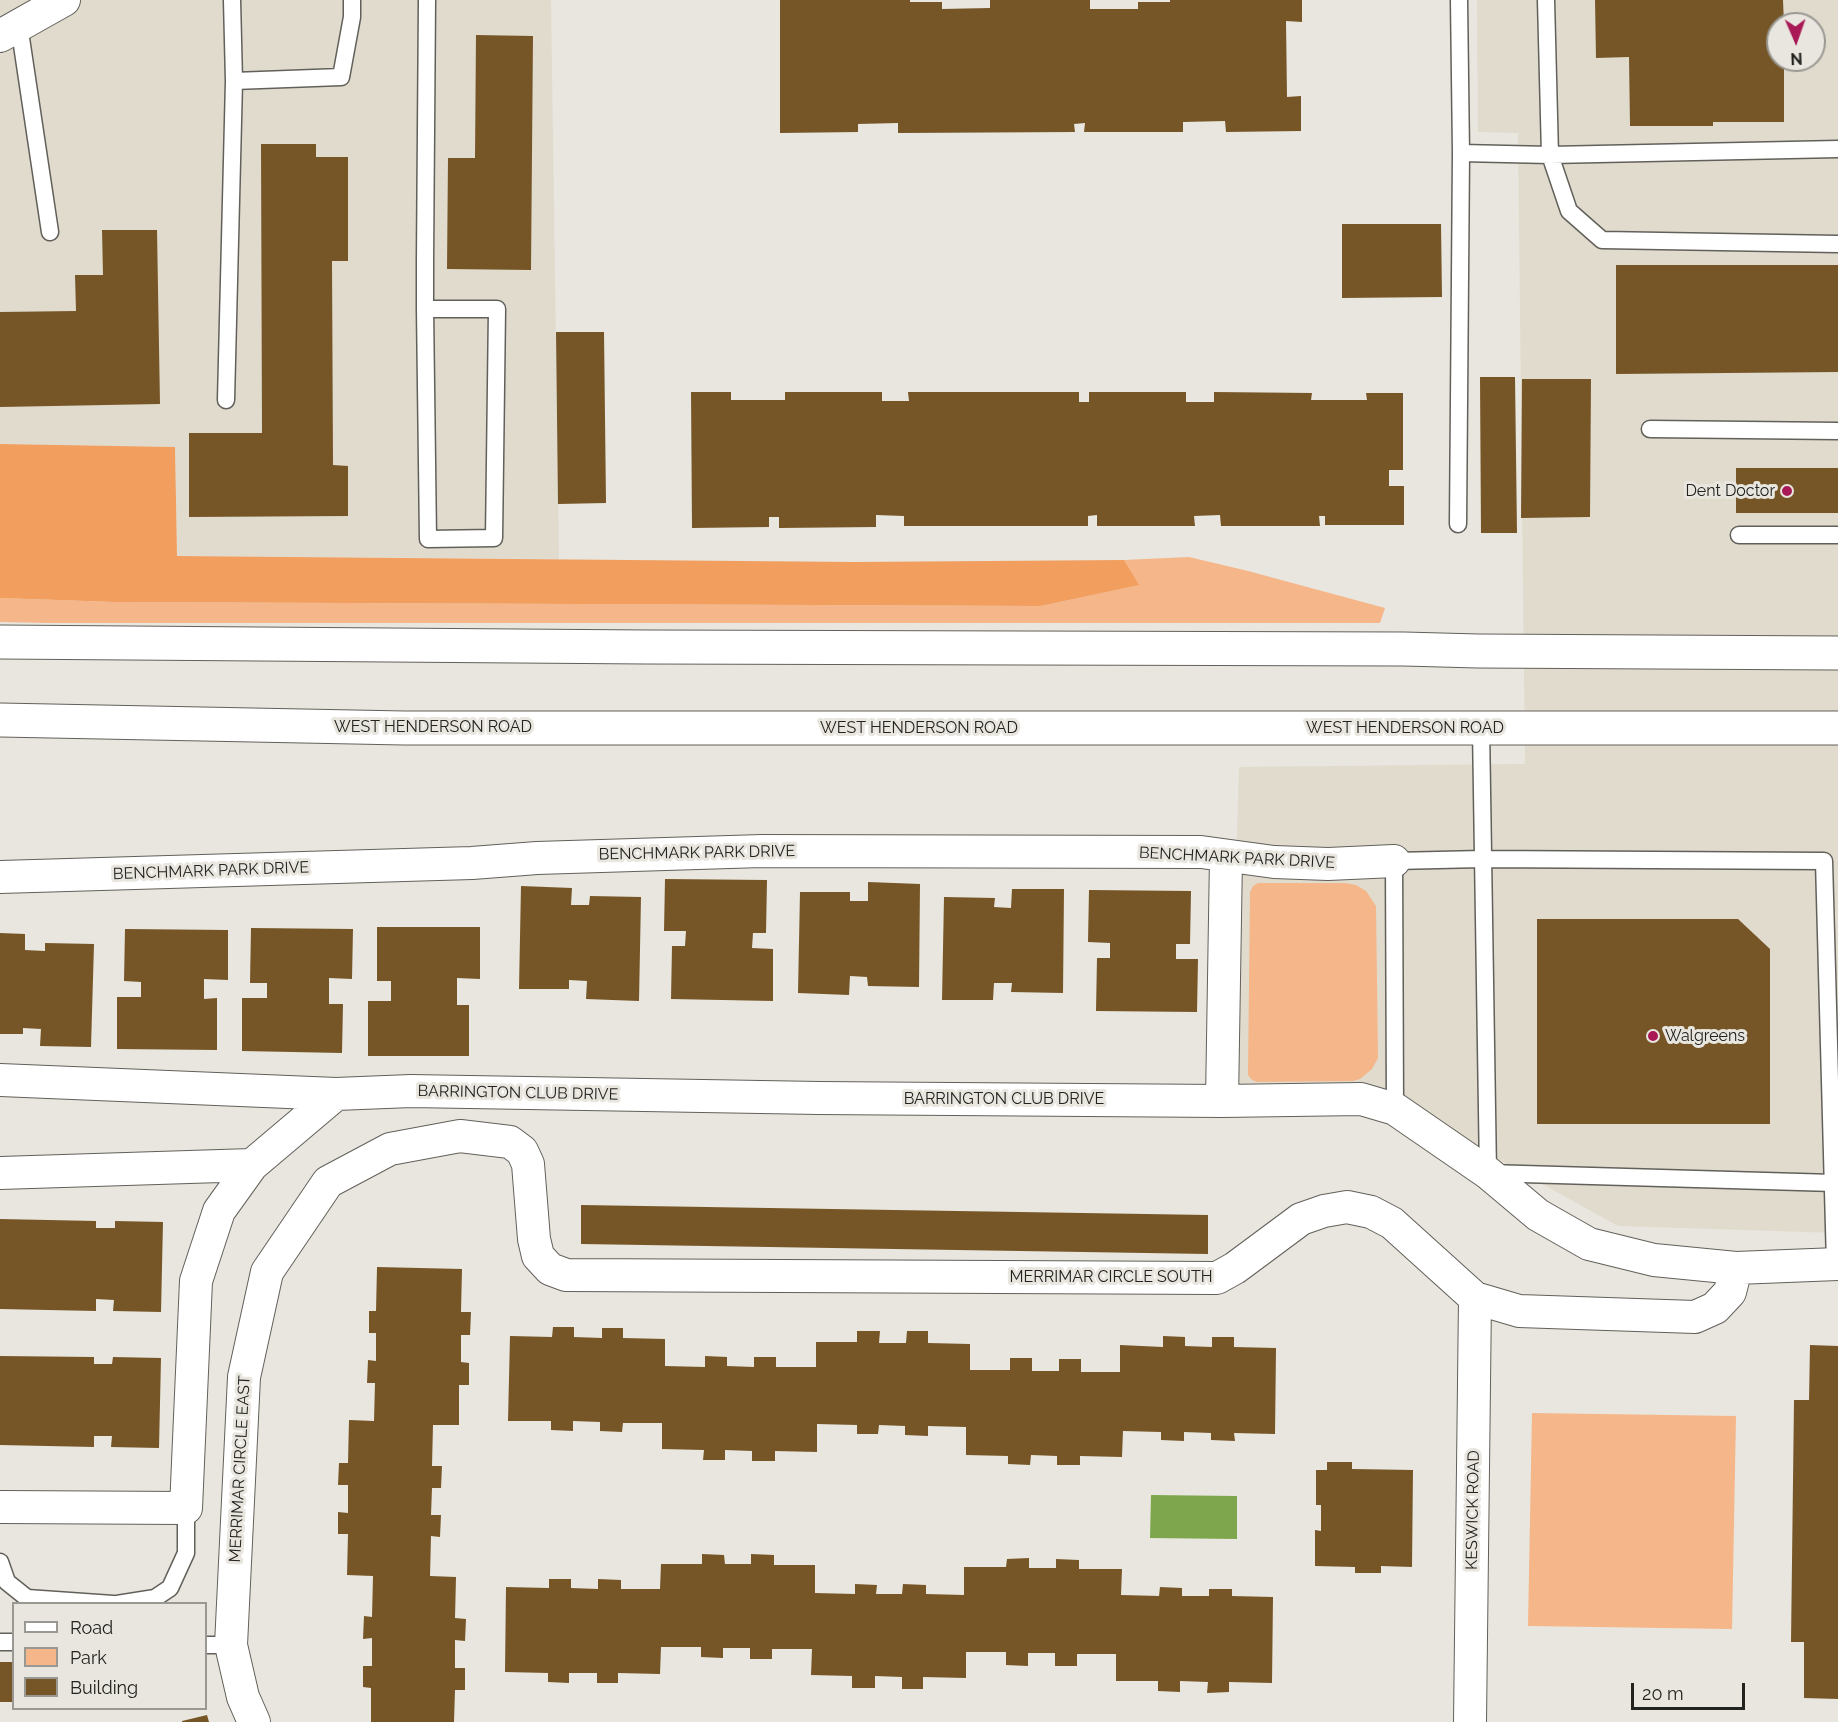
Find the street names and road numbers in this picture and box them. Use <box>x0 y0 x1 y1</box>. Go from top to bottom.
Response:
street label: WEST HENDERSON ROAD <box>334 717 532 737</box>
street label: WEST HENDERSON ROAD <box>820 718 1018 738</box>
street label: WEST HENDERSON ROAD <box>1306 718 1504 738</box>
street label: BENCHMARK PARK DRIVE <box>599 842 795 864</box>
street label: BENCHMARK PARK DRIVE <box>1138 843 1336 873</box>
street label: BENCHMARK PARK DRIVE <box>112 858 310 884</box>
street label: BARRINGTON CLUB DRIVE <box>418 1082 618 1104</box>
street label: BARRINGTON CLUB DRIVE <box>904 1089 1104 1109</box>
street label: MERRIMAR CIRCLE SOUTH <box>1010 1267 1212 1287</box>
street label: MERRIMAR CIRCLE EAST <box>226 1375 254 1563</box>
street label: KESWICK ROAD <box>1462 1450 1484 1570</box>

